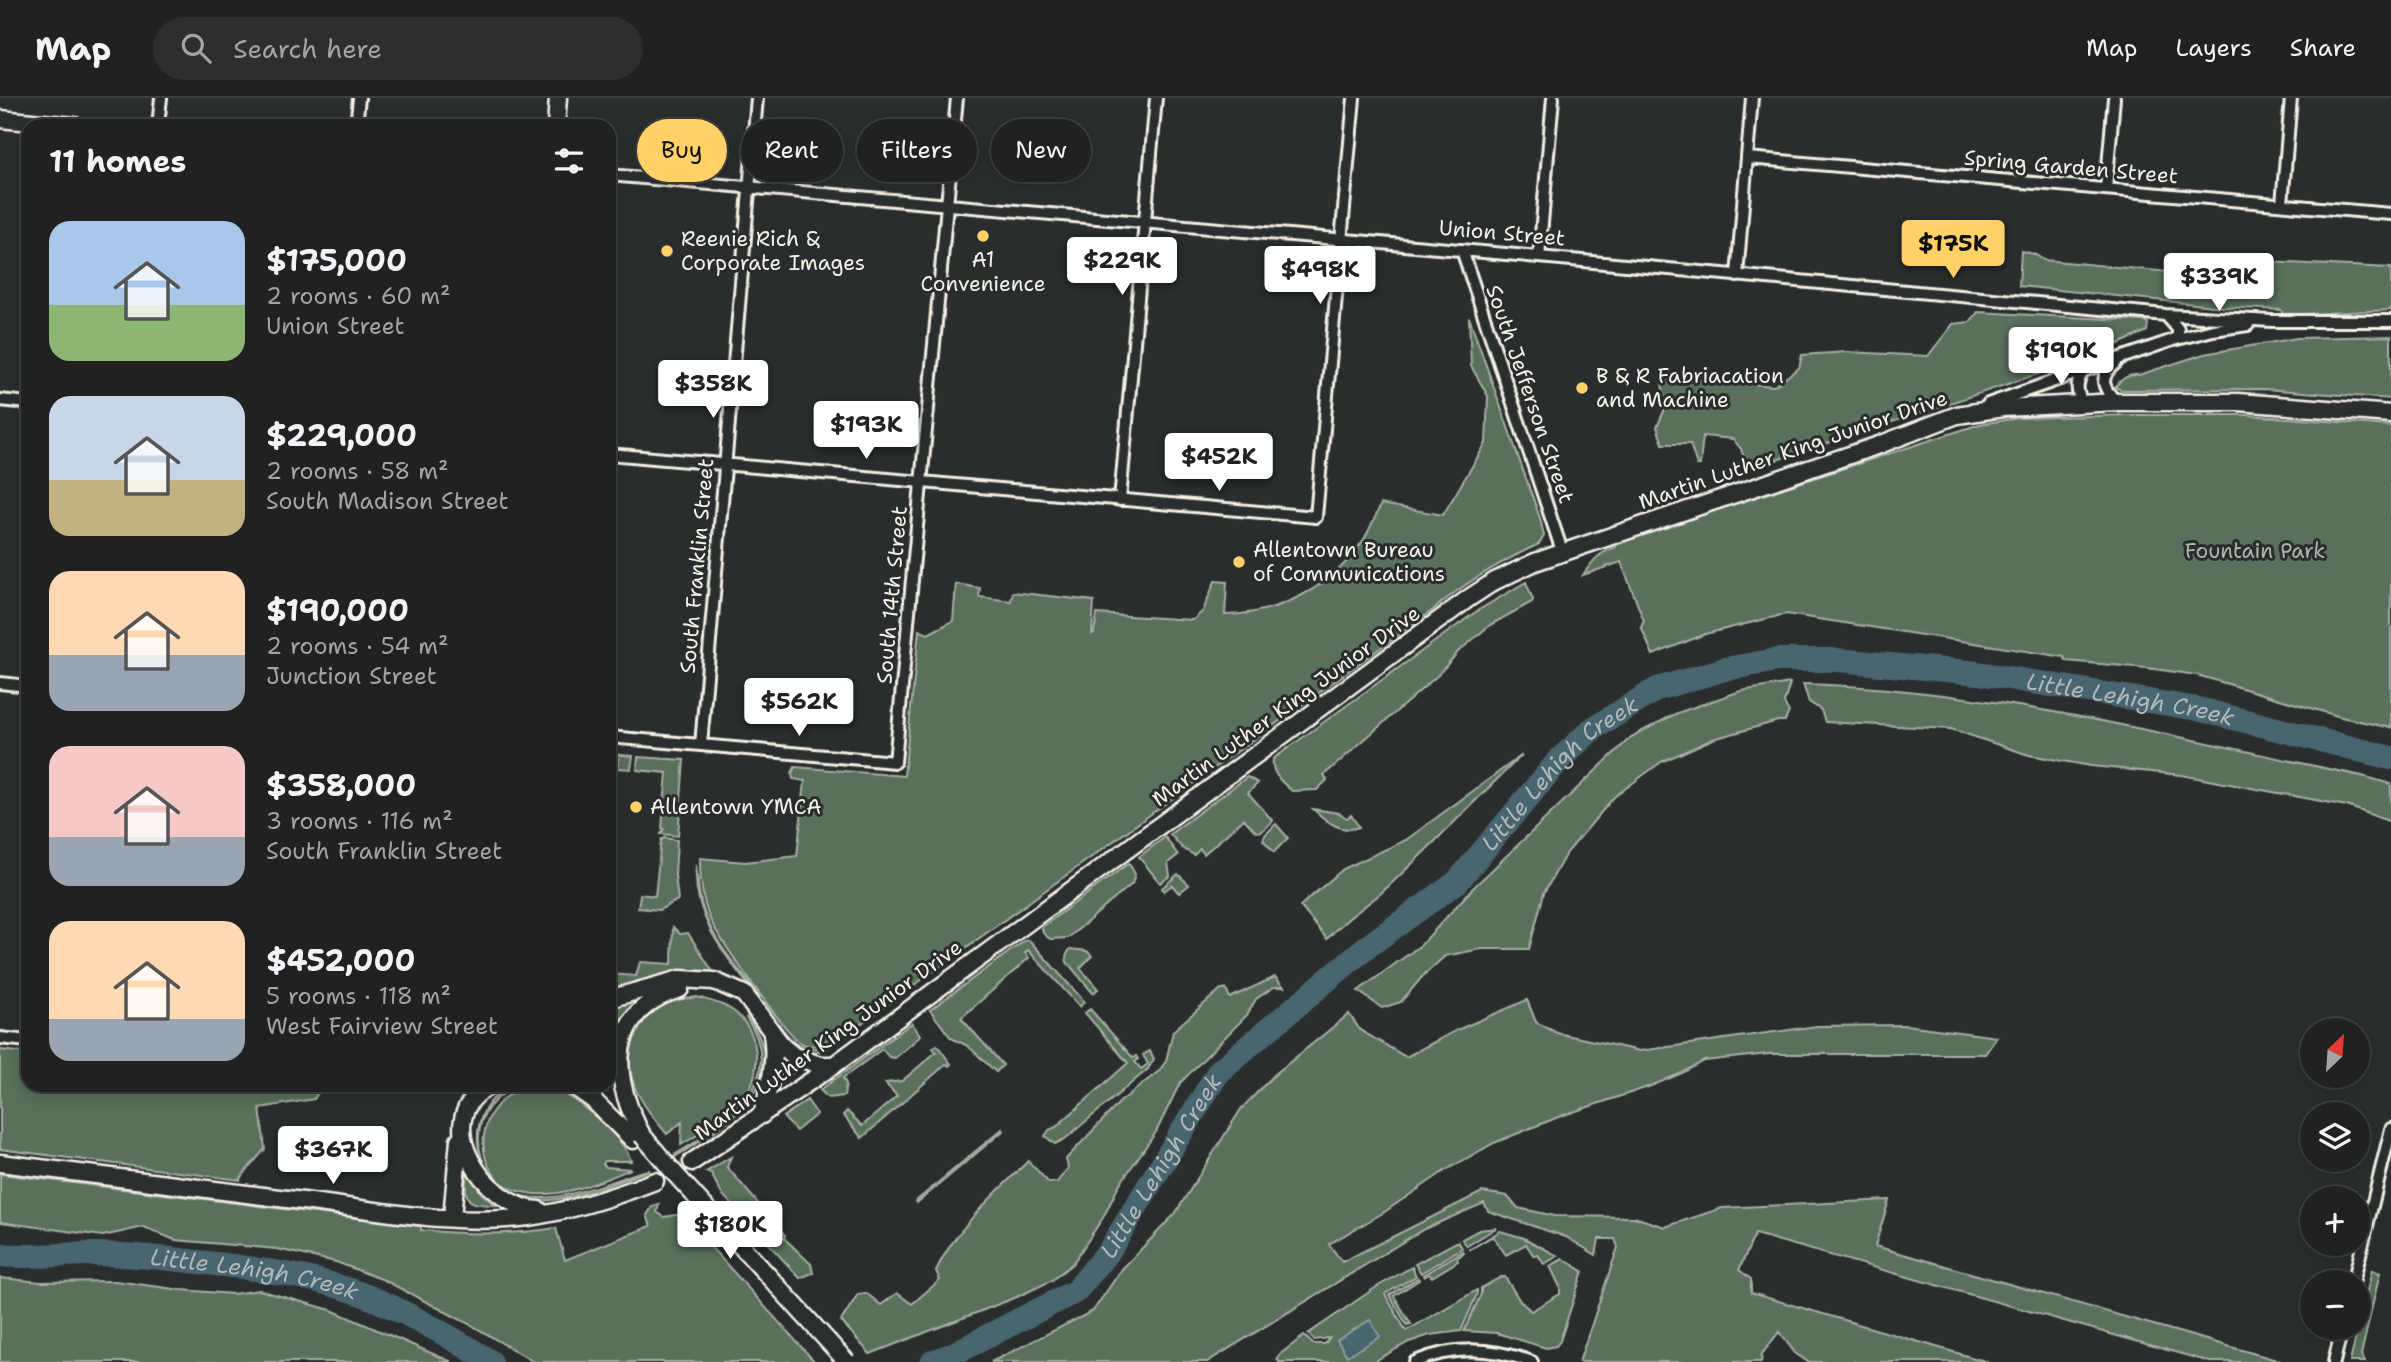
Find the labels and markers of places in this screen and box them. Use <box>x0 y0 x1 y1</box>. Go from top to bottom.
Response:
pin: $175K <box>1904 220 2002 280</box>
place label: Reenie Rich & Corporate Images <box>681 225 865 277</box>
marker: A1 Convenience <box>975 228 991 244</box>
pin: $229K <box>1073 238 1171 297</box>
marker: Reenie Rich & Corporate Images <box>659 243 675 259</box>
place label: A1 Convenience <box>920 246 1046 298</box>
pin: $498K <box>1271 246 1369 306</box>
pin: $339K <box>2170 254 2268 313</box>
pin: $190K <box>2012 328 2110 387</box>
pin: $358K <box>664 360 762 420</box>
place label: B & R Fabriacation and Machine <box>1596 362 1784 414</box>
marker: B & R Fabriacation and Machine <box>1574 380 1590 396</box>
pin: $193K <box>817 402 915 461</box>
pin: $452K <box>1170 434 1268 493</box>
place label: Allentown Bureau of Communications <box>1253 536 1445 588</box>
marker: Allentown Bureau of Communications <box>1231 554 1247 570</box>
pin: $562K <box>750 678 848 738</box>
place label: Allentown YMCA <box>650 793 822 821</box>
marker: Allentown YMCA <box>628 799 644 815</box>
pin: $367K <box>284 1126 382 1186</box>
pin: $180K <box>681 1202 779 1261</box>

